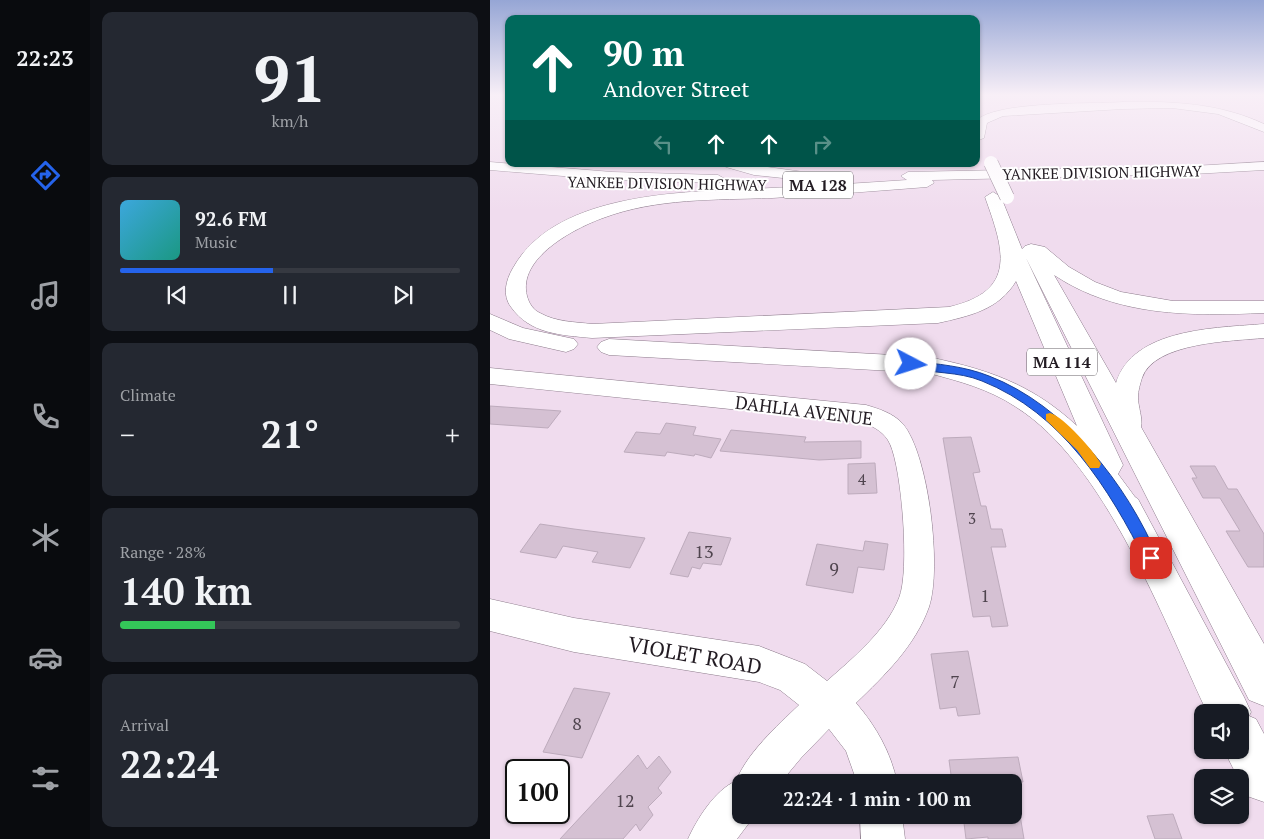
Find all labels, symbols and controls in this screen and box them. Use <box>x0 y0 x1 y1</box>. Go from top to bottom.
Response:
text: 90 m <box>603 30 684 76</box>
text: 91 <box>253 34 327 121</box>
icon: ahead <box>520 35 585 100</box>
text: 22:23 <box>16 43 74 72</box>
text: Andover Street <box>603 74 749 103</box>
text: km/h <box>272 110 308 132</box>
icon: left <box>649 130 677 158</box>
icon: ahead <box>702 130 730 158</box>
icon: ahead <box>755 130 783 158</box>
icon: right <box>808 130 836 158</box>
icon: directions <box>28 158 63 193</box>
street label: YANKEE DIVISION HIGHWAY <box>1002 160 1202 184</box>
street label: YANKEE DIVISION HIGHWAY <box>567 171 767 195</box>
road number: MA 128 <box>783 172 853 198</box>
text: 92.6 FM <box>195 206 267 231</box>
text: Music <box>195 231 237 253</box>
icon: music <box>28 278 63 313</box>
icon: previous <box>163 281 191 309</box>
icon: pause <box>276 281 304 309</box>
icon: next <box>389 281 417 309</box>
position arrow <box>884 337 936 389</box>
road number: MA 114 <box>1027 348 1097 376</box>
text: Climate <box>120 384 176 406</box>
street label: DAHLIA AVENUE <box>734 390 874 430</box>
icon: phone <box>28 399 63 434</box>
text: 21° <box>261 409 319 459</box>
text: − <box>120 416 135 453</box>
text: + <box>445 416 460 453</box>
house number: 4 <box>858 469 866 489</box>
house number: 3 <box>968 508 976 528</box>
icon: climate <box>28 520 63 555</box>
pin <box>1130 537 1172 579</box>
house number: 13 <box>694 539 714 563</box>
text: Range · 28% <box>120 541 206 563</box>
icon: arrive <box>1137 544 1165 572</box>
house number: 9 <box>829 556 839 580</box>
text: 140 km <box>120 566 252 616</box>
house number: 1 <box>980 583 990 607</box>
street label: VIOLET ROAD <box>626 629 764 681</box>
icon: car <box>28 640 63 675</box>
house number: 7 <box>950 669 960 693</box>
map controls <box>1194 704 1249 824</box>
button: sound <box>1194 704 1249 759</box>
house number: 8 <box>572 711 582 735</box>
text: Arrival <box>120 714 169 736</box>
text: 22:24 <box>120 739 219 789</box>
speed limit sign: 100 <box>505 759 570 824</box>
icon: filters <box>28 761 63 796</box>
button: layers <box>1194 769 1249 824</box>
text: 22:24 · 1 min · 100 m <box>783 786 971 811</box>
house number: 12 <box>615 788 635 812</box>

